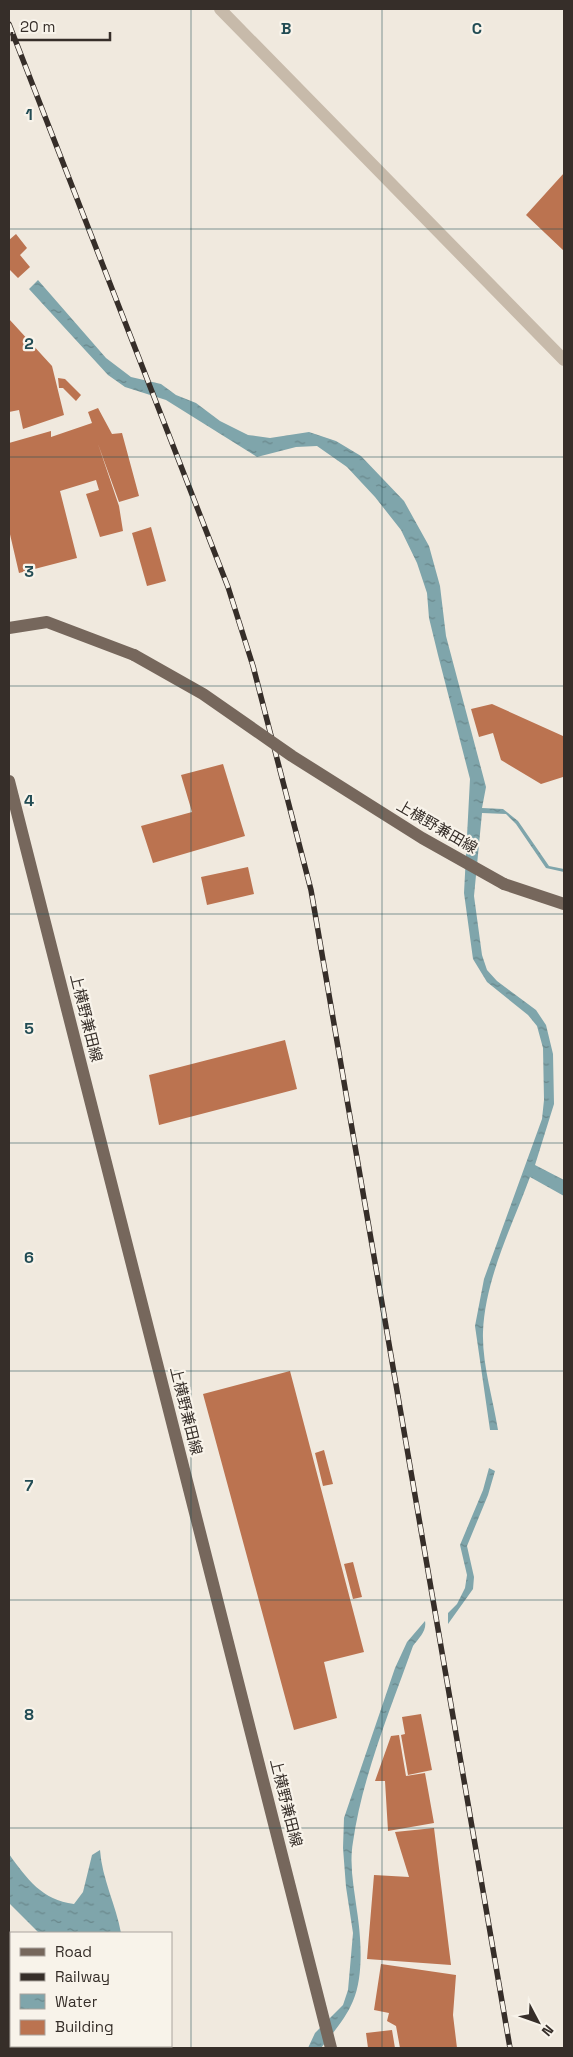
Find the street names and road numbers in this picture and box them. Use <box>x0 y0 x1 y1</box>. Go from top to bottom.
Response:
street label: 上横野兼田線 <box>394 796 481 857</box>
street label: 上横野兼田線 <box>66 972 107 1064</box>
street label: 上横野兼田線 <box>166 1365 207 1457</box>
street label: 上横野兼田線 <box>266 1757 307 1849</box>

